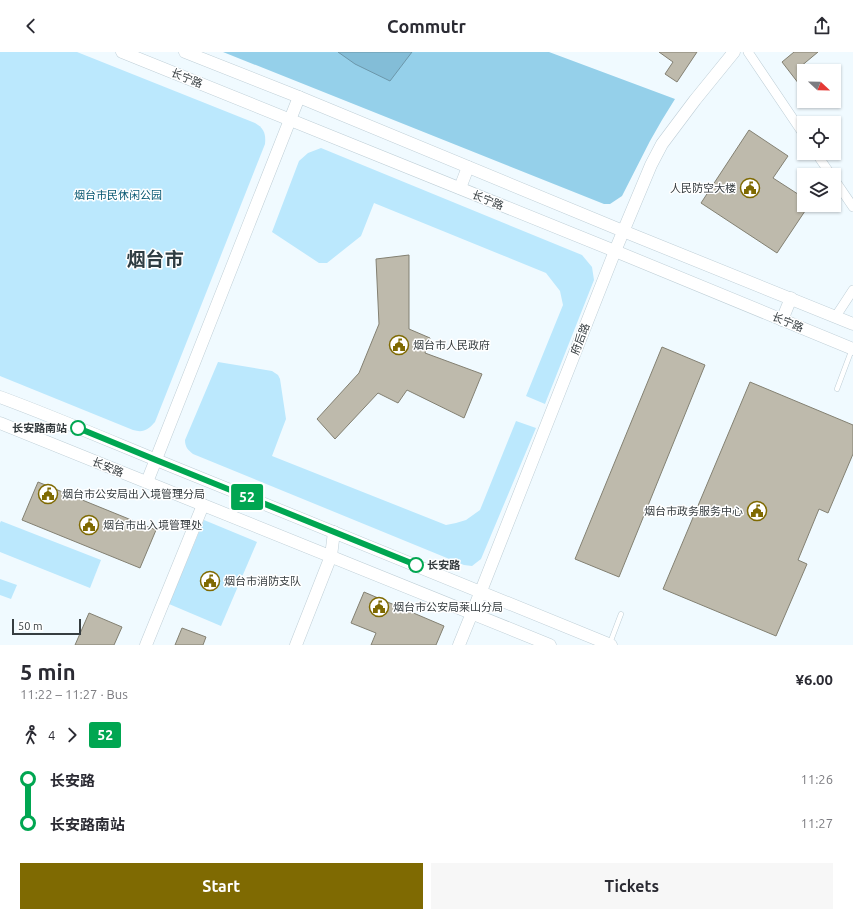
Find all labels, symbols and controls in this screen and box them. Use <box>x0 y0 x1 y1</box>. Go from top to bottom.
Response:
icon: back <box>20 15 42 37</box>
icon: share <box>811 15 833 37</box>
text: Commutr <box>387 16 466 36</box>
north arrow <box>797 64 841 108</box>
map controls <box>797 64 841 212</box>
street label: 长宁路 <box>169 66 205 90</box>
button: locate <box>797 116 841 160</box>
button: layers <box>797 168 841 212</box>
public building icon: 人民防空大楼 <box>739 177 761 199</box>
place label: 人民防空大楼 <box>670 182 736 194</box>
street label: 长宁路 <box>470 188 506 212</box>
park label: 烟台市民休闲公园 <box>74 189 162 201</box>
district label: 烟台市 <box>126 248 184 270</box>
street label: 长宁路 <box>770 310 806 334</box>
street label: 府后路 <box>568 321 592 357</box>
public building icon: 烟台市人民政府 <box>388 334 410 356</box>
place label: 烟台市人民政府 <box>413 339 490 351</box>
marker: 长安路南站 <box>70 420 86 436</box>
place label: 长安路南站 <box>12 422 67 434</box>
street label: 长安路 <box>90 455 126 479</box>
public building icon: 烟台市公安局出入境管理分局 <box>37 483 59 505</box>
line badge: 52 <box>229 484 265 510</box>
place label: 烟台市公安局出入境管理分局 <box>62 488 205 500</box>
text: 52 <box>239 489 255 505</box>
public building icon: 烟台市政务服务中心 <box>746 500 768 522</box>
place label: 烟台市政务服务中心 <box>644 505 743 517</box>
public building icon: 烟台市出入境管理处 <box>78 514 100 536</box>
place label: 烟台市出入境管理处 <box>103 519 202 531</box>
marker: 长安路 <box>408 557 424 573</box>
place label: 长安路 <box>427 559 461 571</box>
public building icon: 烟台市消防支队 <box>199 570 221 592</box>
place label: 烟台市消防支队 <box>224 575 301 587</box>
public building icon: 烟台市公安局莱山分局 <box>368 596 390 618</box>
place label: 烟台市公安局莱山分局 <box>393 601 503 613</box>
scale bar <box>12 617 81 636</box>
text: 50 m <box>18 620 42 632</box>
text: 5 min <box>20 659 76 684</box>
text: ¥6.00 <box>795 671 833 688</box>
text: 11:22 – 11:27 · Bus <box>20 687 128 701</box>
icon: walk <box>20 724 42 746</box>
icon: forward <box>61 724 83 746</box>
text: 52 <box>97 727 113 743</box>
text: 4 <box>48 728 55 742</box>
text: 长安路 <box>50 772 95 789</box>
text: 11:26 <box>800 772 833 786</box>
text: 长安路南站 <box>50 816 125 833</box>
text: 11:27 <box>800 816 833 830</box>
button: Start <box>20 863 423 909</box>
button: Tickets <box>431 863 833 909</box>

